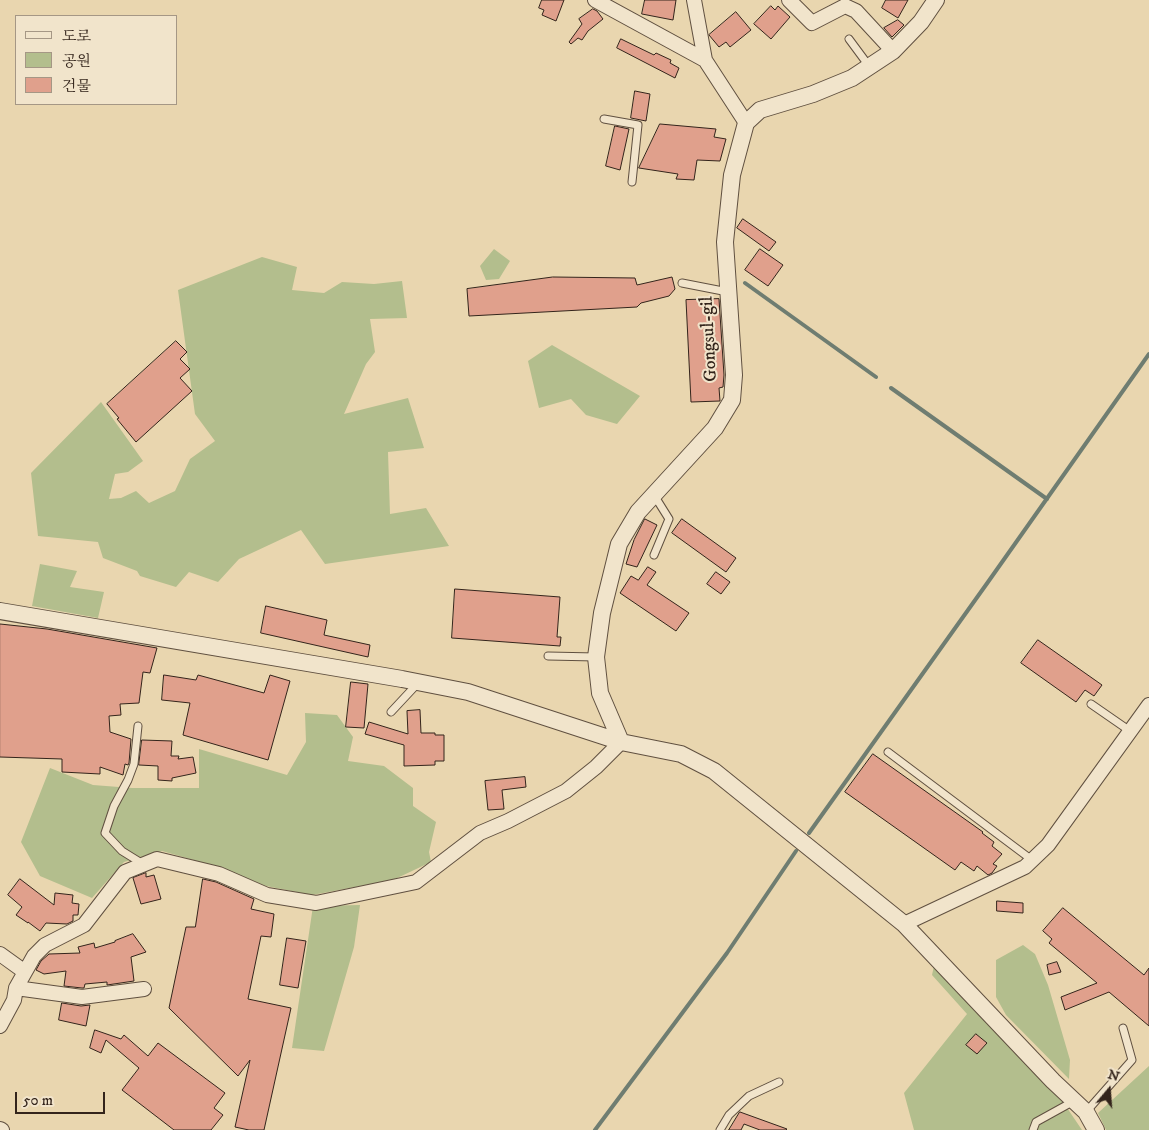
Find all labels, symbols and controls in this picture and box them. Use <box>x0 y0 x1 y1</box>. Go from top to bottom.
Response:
legend <box>15 15 178 105</box>
text: 도로 <box>62 27 91 46</box>
text: 공원 <box>62 52 91 71</box>
text: 건물 <box>62 77 91 96</box>
street label: Gongsul-gil <box>697 296 723 382</box>
north arrow <box>1084 1065 1134 1115</box>
text: N <box>1105 1065 1122 1086</box>
scale bar <box>18 1082 108 1114</box>
text: 50 m <box>23 1091 53 1110</box>

